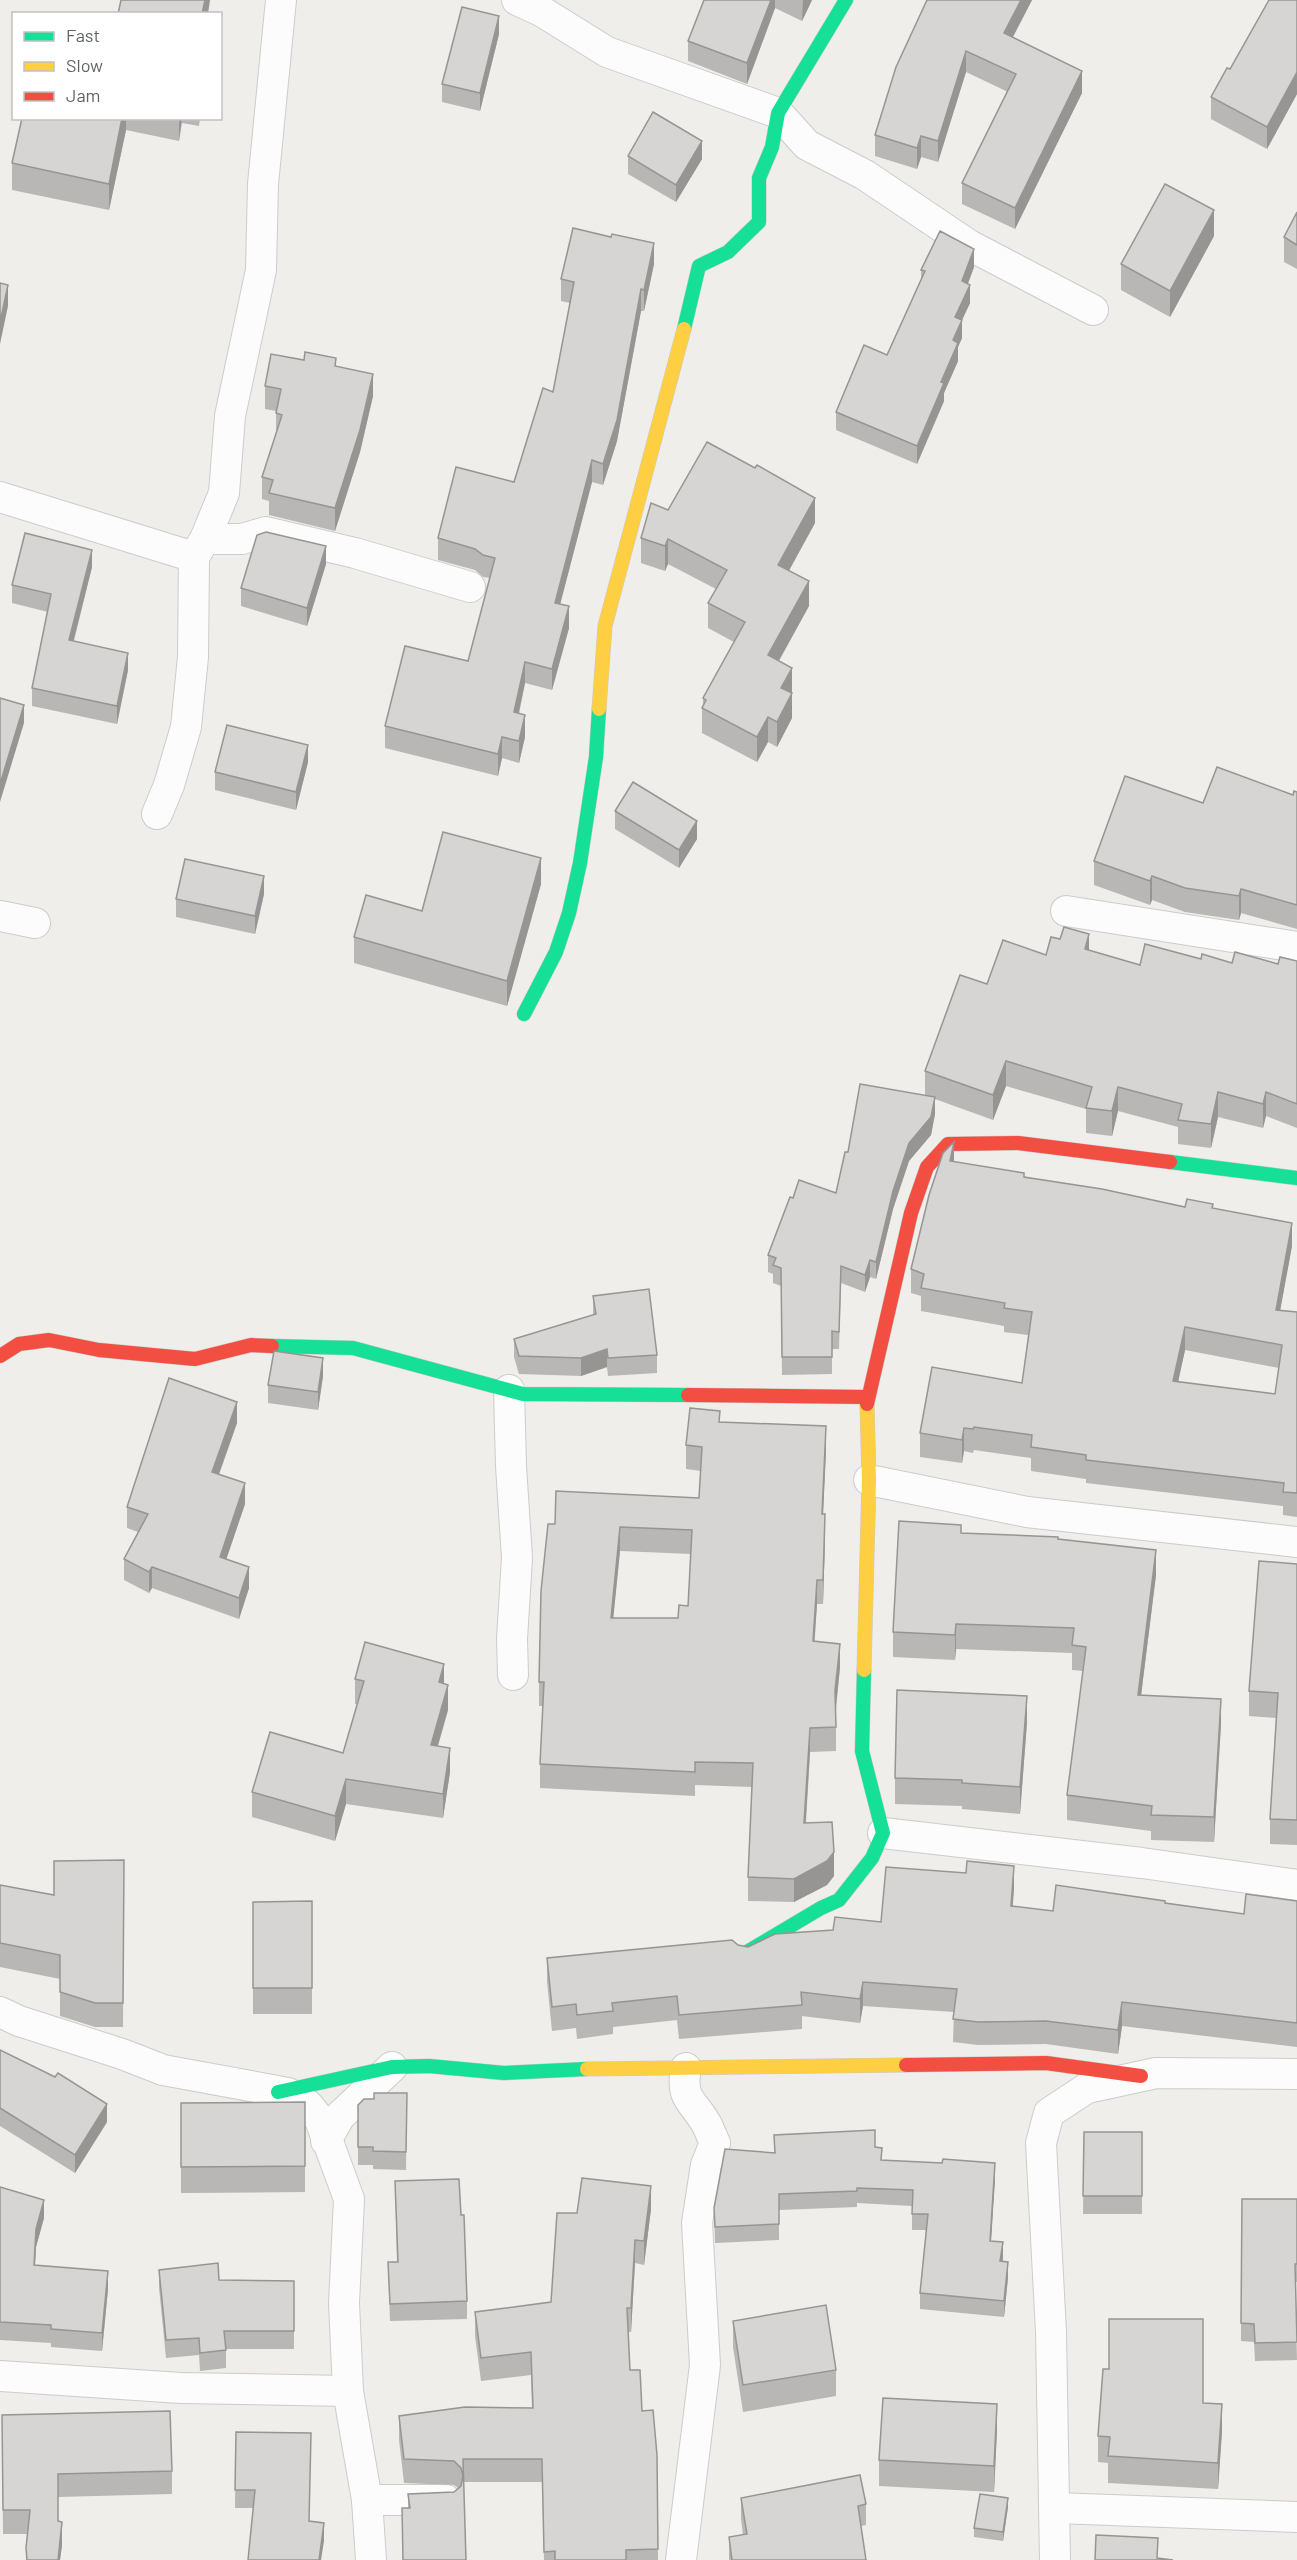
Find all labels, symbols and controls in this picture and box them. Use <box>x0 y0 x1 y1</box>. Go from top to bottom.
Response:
legend <box>12 12 222 120</box>
text: Fast <box>66 24 100 46</box>
text: Slow <box>66 54 103 76</box>
text: Jam <box>66 84 100 106</box>

